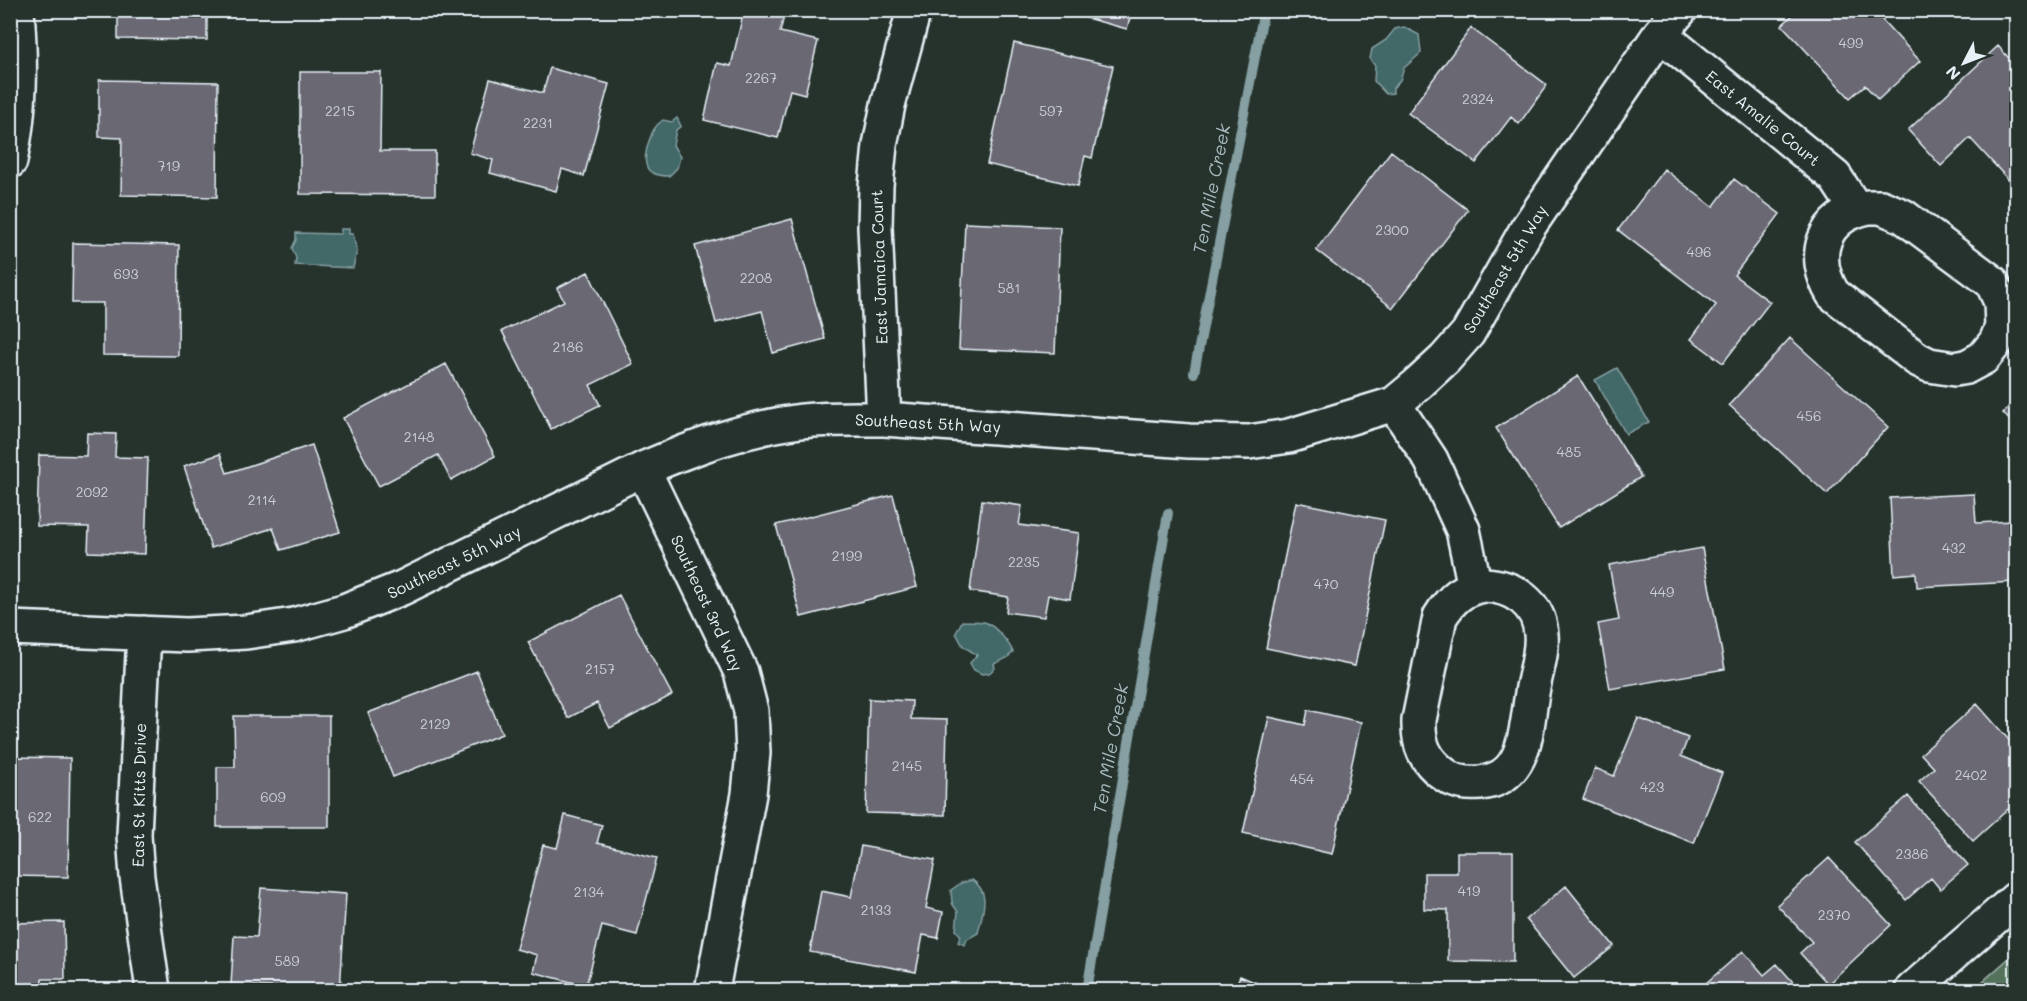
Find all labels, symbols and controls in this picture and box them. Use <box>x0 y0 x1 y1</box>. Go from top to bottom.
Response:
house number: 499 <box>1839 33 1863 52</box>
north arrow <box>1934 33 1994 93</box>
text: N <box>1941 62 1964 85</box>
street label: East Amalie Court <box>1702 65 1825 170</box>
house number: 2267 <box>745 68 777 87</box>
house number: 2324 <box>1462 89 1495 108</box>
house number: 2215 <box>325 101 355 120</box>
house number: 597 <box>1039 101 1063 120</box>
house number: 2231 <box>523 113 553 132</box>
water label: Ten Mile Creek <box>1187 121 1235 256</box>
house number: 719 <box>158 156 180 175</box>
street label: East Jamaica Court <box>865 189 892 345</box>
street label: Southeast 5th Way <box>1458 201 1551 337</box>
house number: 2300 <box>1375 220 1409 239</box>
house number: 496 <box>1687 242 1711 261</box>
house number: 693 <box>114 264 138 283</box>
house number: 2208 <box>740 268 772 287</box>
house number: 581 <box>998 278 1020 297</box>
house number: 2186 <box>553 337 583 356</box>
house number: 456 <box>1797 406 1821 425</box>
street label: Southeast 5th Way <box>855 408 1001 437</box>
house number: 2148 <box>404 427 434 446</box>
house number: 485 <box>1557 442 1581 461</box>
house number: 2092 <box>76 482 108 501</box>
house number: 2114 <box>248 490 277 509</box>
street label: Southeast 5th Way <box>384 520 524 603</box>
street label: Southeast 3rd Way <box>667 531 748 674</box>
house number: 432 <box>1942 538 1966 557</box>
house number: 2199 <box>832 546 862 565</box>
house number: 2235 <box>1008 552 1040 571</box>
house number: 470 <box>1314 574 1339 593</box>
house number: 449 <box>1650 582 1674 601</box>
house number: 2157 <box>585 659 615 678</box>
water label: Ten Mile Creek <box>1087 681 1133 816</box>
house number: 2129 <box>420 714 450 733</box>
street label: East St Kitts Drive <box>127 723 150 867</box>
house number: 2145 <box>892 756 922 775</box>
house number: 2402 <box>1955 765 1987 784</box>
house number: 454 <box>1290 769 1315 788</box>
house number: 423 <box>1640 777 1664 796</box>
house number: 609 <box>260 787 286 806</box>
house number: 622 <box>28 807 52 826</box>
house number: 2386 <box>1896 844 1928 863</box>
house number: 419 <box>1458 881 1480 900</box>
house number: 2134 <box>574 882 605 901</box>
house number: 2133 <box>861 900 891 919</box>
house number: 2370 <box>1818 905 1851 924</box>
house number: 589 <box>275 951 299 970</box>

